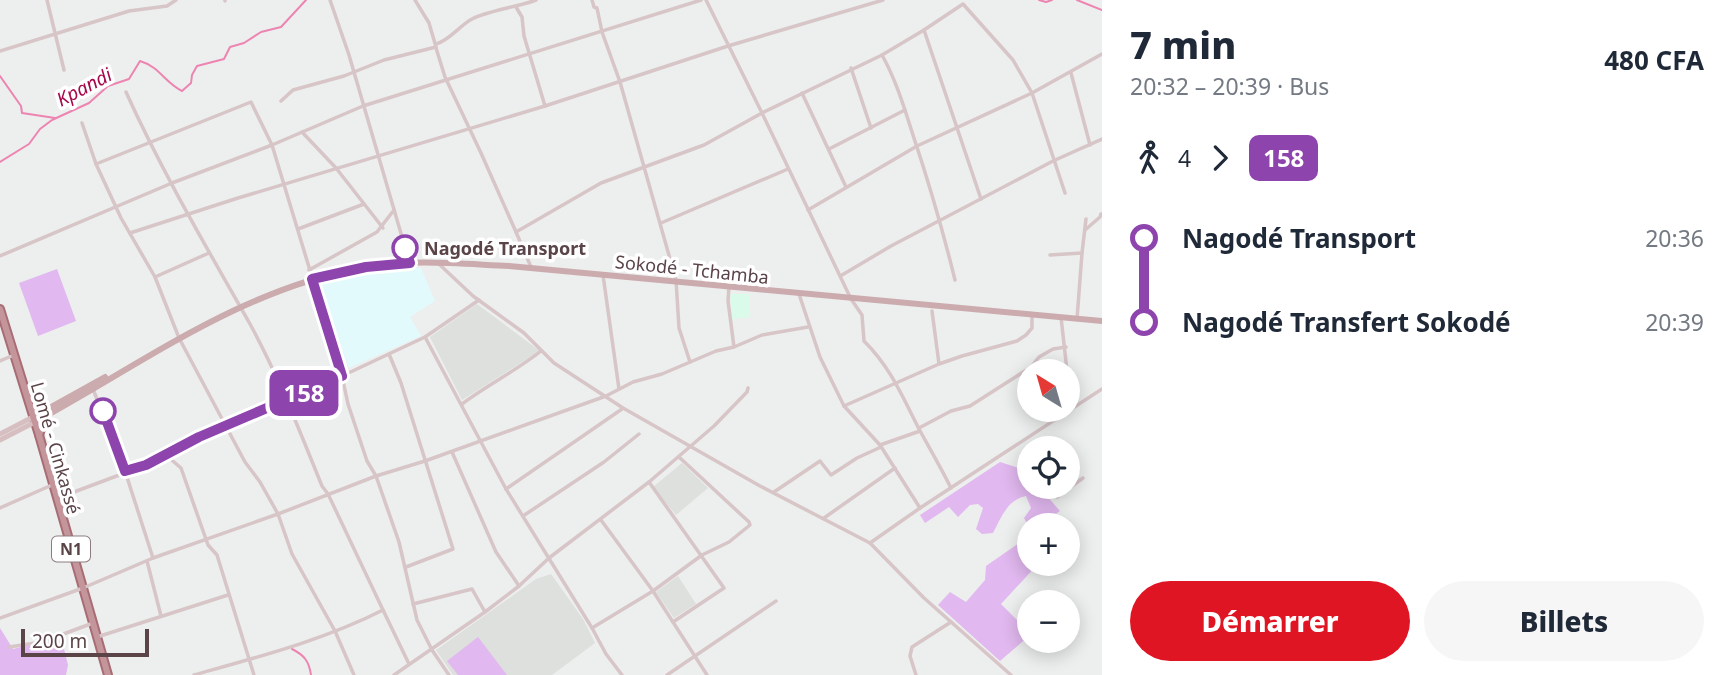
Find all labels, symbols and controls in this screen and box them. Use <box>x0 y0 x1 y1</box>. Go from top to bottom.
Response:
text: 7 min <box>1130 18 1236 70</box>
text: 480 CFA <box>1604 42 1704 78</box>
water label: Kpandi <box>52 61 117 112</box>
text: 20:32 – 20:39 · Bus <box>1130 70 1329 102</box>
icon: walk <box>1130 139 1168 177</box>
icon: forward <box>1201 139 1239 177</box>
text: 158 <box>1263 141 1304 174</box>
text: 4 <box>1178 142 1191 174</box>
text: Nagodé Transport <box>1182 220 1416 256</box>
text: 20:36 <box>1645 222 1704 254</box>
marker: Nagodé Transport <box>392 235 418 261</box>
place label: Nagodé Transport <box>424 236 586 260</box>
street label: Sokodé - Tchamba <box>614 249 770 289</box>
text: Nagodé Transfert Sokodé <box>1182 304 1511 340</box>
text: 20:39 <box>1645 306 1704 338</box>
north arrow <box>1017 359 1080 422</box>
map controls <box>1017 359 1080 653</box>
line badge: 158 <box>264 370 344 416</box>
text: 158 <box>283 376 325 409</box>
street label: Lomé - Cinkassé <box>26 379 86 517</box>
unlabelled marker <box>90 398 116 424</box>
button: locate <box>1017 436 1080 499</box>
button: + <box>1017 513 1080 576</box>
road number: N1 <box>52 536 90 562</box>
button: Démarrer <box>1130 581 1410 661</box>
button: Billets <box>1424 581 1704 661</box>
button: − <box>1017 590 1080 653</box>
scale bar <box>21 626 149 658</box>
text: 200 m <box>32 628 87 654</box>

